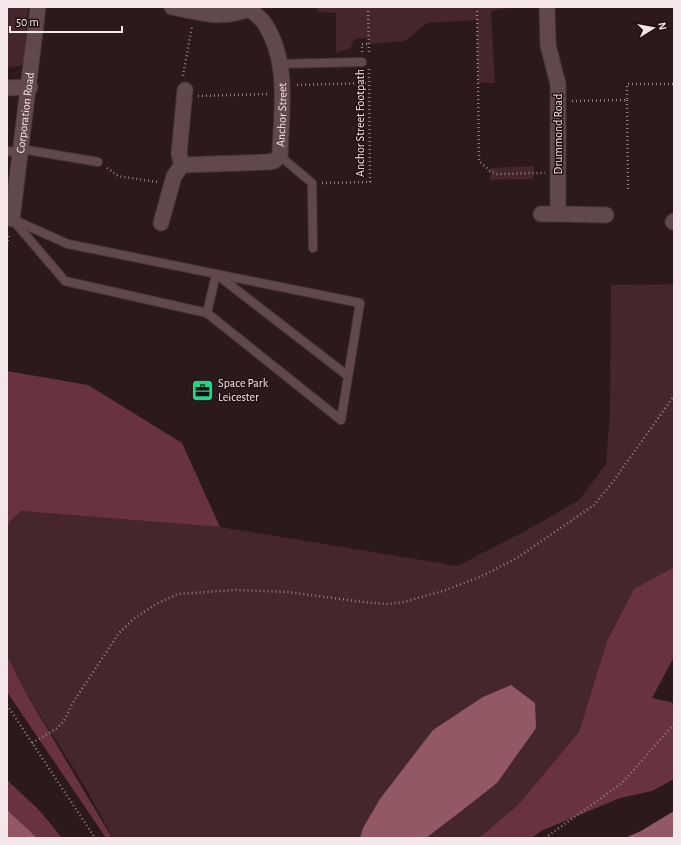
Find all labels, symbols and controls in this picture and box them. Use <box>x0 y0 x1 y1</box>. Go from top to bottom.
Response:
scale bar <box>10 8 122 34</box>
north arrow <box>633 8 673 48</box>
text: 50 m <box>16 16 39 28</box>
text: N <box>656 21 668 31</box>
street label: Anchor Street Footpath <box>354 69 366 177</box>
street label: Corporation Road <box>14 72 36 154</box>
street label: Anchor Street <box>274 82 288 147</box>
street label: Drummond Road <box>552 94 564 174</box>
office icon: Space Park Leicester <box>189 377 215 403</box>
place label: Space Park Leicester <box>218 377 269 403</box>

